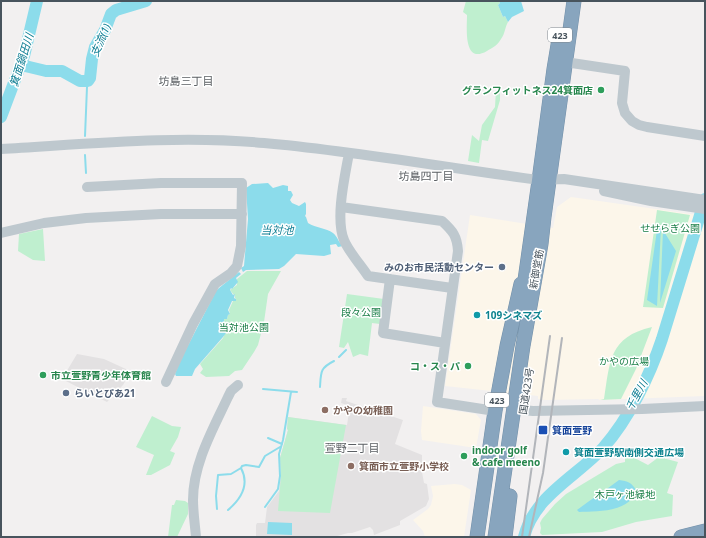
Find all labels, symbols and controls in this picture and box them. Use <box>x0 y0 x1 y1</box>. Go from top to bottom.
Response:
water label: 支流(1) <box>86 21 114 59</box>
road number: 423 <box>548 28 572 42</box>
water label: 箕面鍋田川 <box>6 31 37 88</box>
district label: 坊島三丁目 <box>159 73 214 88</box>
place label: グランフィットネス24箕面店 <box>462 83 593 97</box>
marker: グランフィットネス24箕面店 <box>596 85 606 95</box>
district label: 坊島四丁目 <box>399 168 454 183</box>
park label: せせらぎ公園 <box>640 221 700 235</box>
water label: 当対池 <box>261 222 294 237</box>
street label: 新御堂筋 <box>526 248 546 290</box>
place label: みのお市民活動センター <box>384 260 494 274</box>
marker: みのお市民活動センター <box>497 262 507 272</box>
park label: 段々公園 <box>341 305 381 319</box>
place label: 109シネマズ <box>485 308 542 322</box>
marker: 109シネマズ <box>472 310 482 320</box>
park label: 当対池公園 <box>219 320 269 334</box>
park label: かやの広場 <box>599 354 649 368</box>
place label: コ・ス・パ <box>410 359 460 373</box>
marker: コ・ス・パ <box>463 361 473 371</box>
street label: 国道423号 <box>515 367 537 415</box>
place label: 市立萱野青少年体育館 <box>51 368 151 382</box>
marker: 市立萱野青少年体育館 <box>38 370 48 380</box>
water label: 千里川 <box>621 376 651 413</box>
place label: らいとぴあ21 <box>74 386 135 400</box>
marker: らいとぴあ21 <box>61 388 71 398</box>
road number: 423 <box>485 393 509 407</box>
place label: かやの幼稚園 <box>333 403 393 417</box>
marker: かやの幼稚園 <box>320 405 330 415</box>
place label: 箕面萱野 <box>552 423 593 437</box>
marker: 箕面萱野 <box>537 424 549 436</box>
district label: 萱野二丁目 <box>325 440 380 455</box>
place label: indoor golf & cafe meeno <box>472 443 540 469</box>
place label: 箕面萱野駅南側交通広場 <box>574 445 684 459</box>
marker: 箕面萱野駅南側交通広場 <box>561 447 571 457</box>
marker: indoor golf & cafe meeno <box>459 451 469 461</box>
place label: 箕面市立萱野小学校 <box>359 459 449 473</box>
marker: 箕面市立萱野小学校 <box>346 461 356 471</box>
park label: 木戸ヶ池緑地 <box>595 487 656 501</box>

